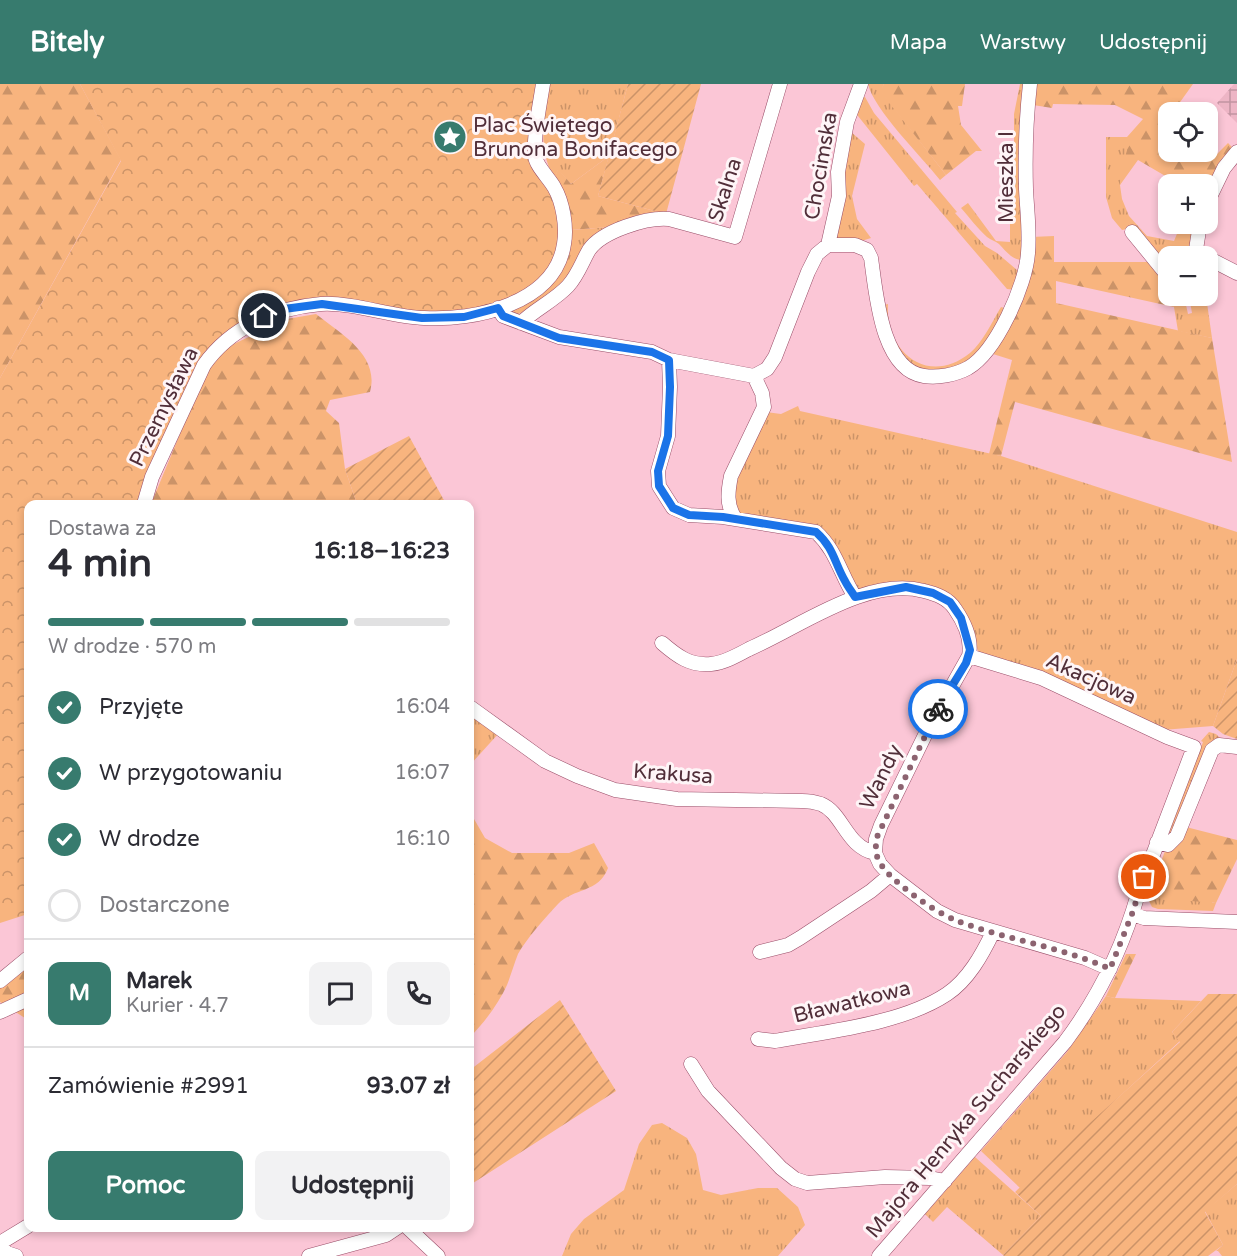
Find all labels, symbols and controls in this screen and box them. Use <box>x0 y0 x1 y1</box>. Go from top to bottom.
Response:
text: Bitely <box>30 25 105 59</box>
text: Mapa <box>890 30 947 55</box>
text: Warstwy <box>980 30 1066 55</box>
text: Udostępnij <box>1099 30 1207 55</box>
map controls <box>1158 102 1218 306</box>
button: locate <box>1158 102 1218 162</box>
street label: Chocimska <box>799 110 843 222</box>
place label: Plac Świętego Brunona Bonifacego <box>473 113 678 162</box>
place icon: Plac Świętego Brunona Bonifacego <box>432 119 468 155</box>
street label: Mieszka I <box>994 131 1019 223</box>
street label: Skalna <box>703 155 747 225</box>
button: + <box>1158 174 1218 234</box>
button: − <box>1158 246 1218 306</box>
pin <box>238 290 289 341</box>
icon: home <box>247 299 280 332</box>
street label: Przemysława <box>124 343 204 471</box>
text: Dostawa za <box>48 517 156 541</box>
text: 16:18–16:23 <box>313 538 450 564</box>
text: 4 min <box>48 540 152 587</box>
text: W drodze · 570 m <box>48 635 216 659</box>
street label: Akacjowa <box>1042 648 1140 710</box>
courier <box>908 679 968 739</box>
icon: check <box>48 691 81 724</box>
icon: bike <box>922 693 955 726</box>
text: Przyjęte <box>99 694 184 720</box>
text: 16:04 <box>395 695 450 719</box>
street label: Wandy <box>855 740 907 814</box>
icon: check <box>48 757 81 790</box>
street label: Krakusa <box>632 759 714 789</box>
text: W przygotowaniu <box>99 760 282 786</box>
text: 16:07 <box>395 761 450 785</box>
icon: check <box>48 823 81 856</box>
text: W drodze <box>99 826 200 852</box>
text: 16:10 <box>395 827 450 851</box>
pin <box>1118 851 1169 902</box>
icon: bag <box>1127 860 1160 893</box>
text: Dostarczone <box>99 892 230 918</box>
button: chat <box>309 962 372 1025</box>
button: phone <box>387 962 450 1025</box>
text: Marek <box>126 968 192 994</box>
street label: Bławatkowa <box>791 975 913 1029</box>
text: M <box>69 980 90 1006</box>
text: Kurier · 4.7 <box>126 994 229 1018</box>
street label: Majora Henryka Sucharskiego <box>861 999 1071 1243</box>
text: Zamówienie #2991 <box>48 1073 249 1099</box>
text: 93.07 zł <box>367 1073 450 1099</box>
button: Pomoc <box>48 1151 243 1220</box>
button: Udostępnij <box>255 1151 450 1220</box>

